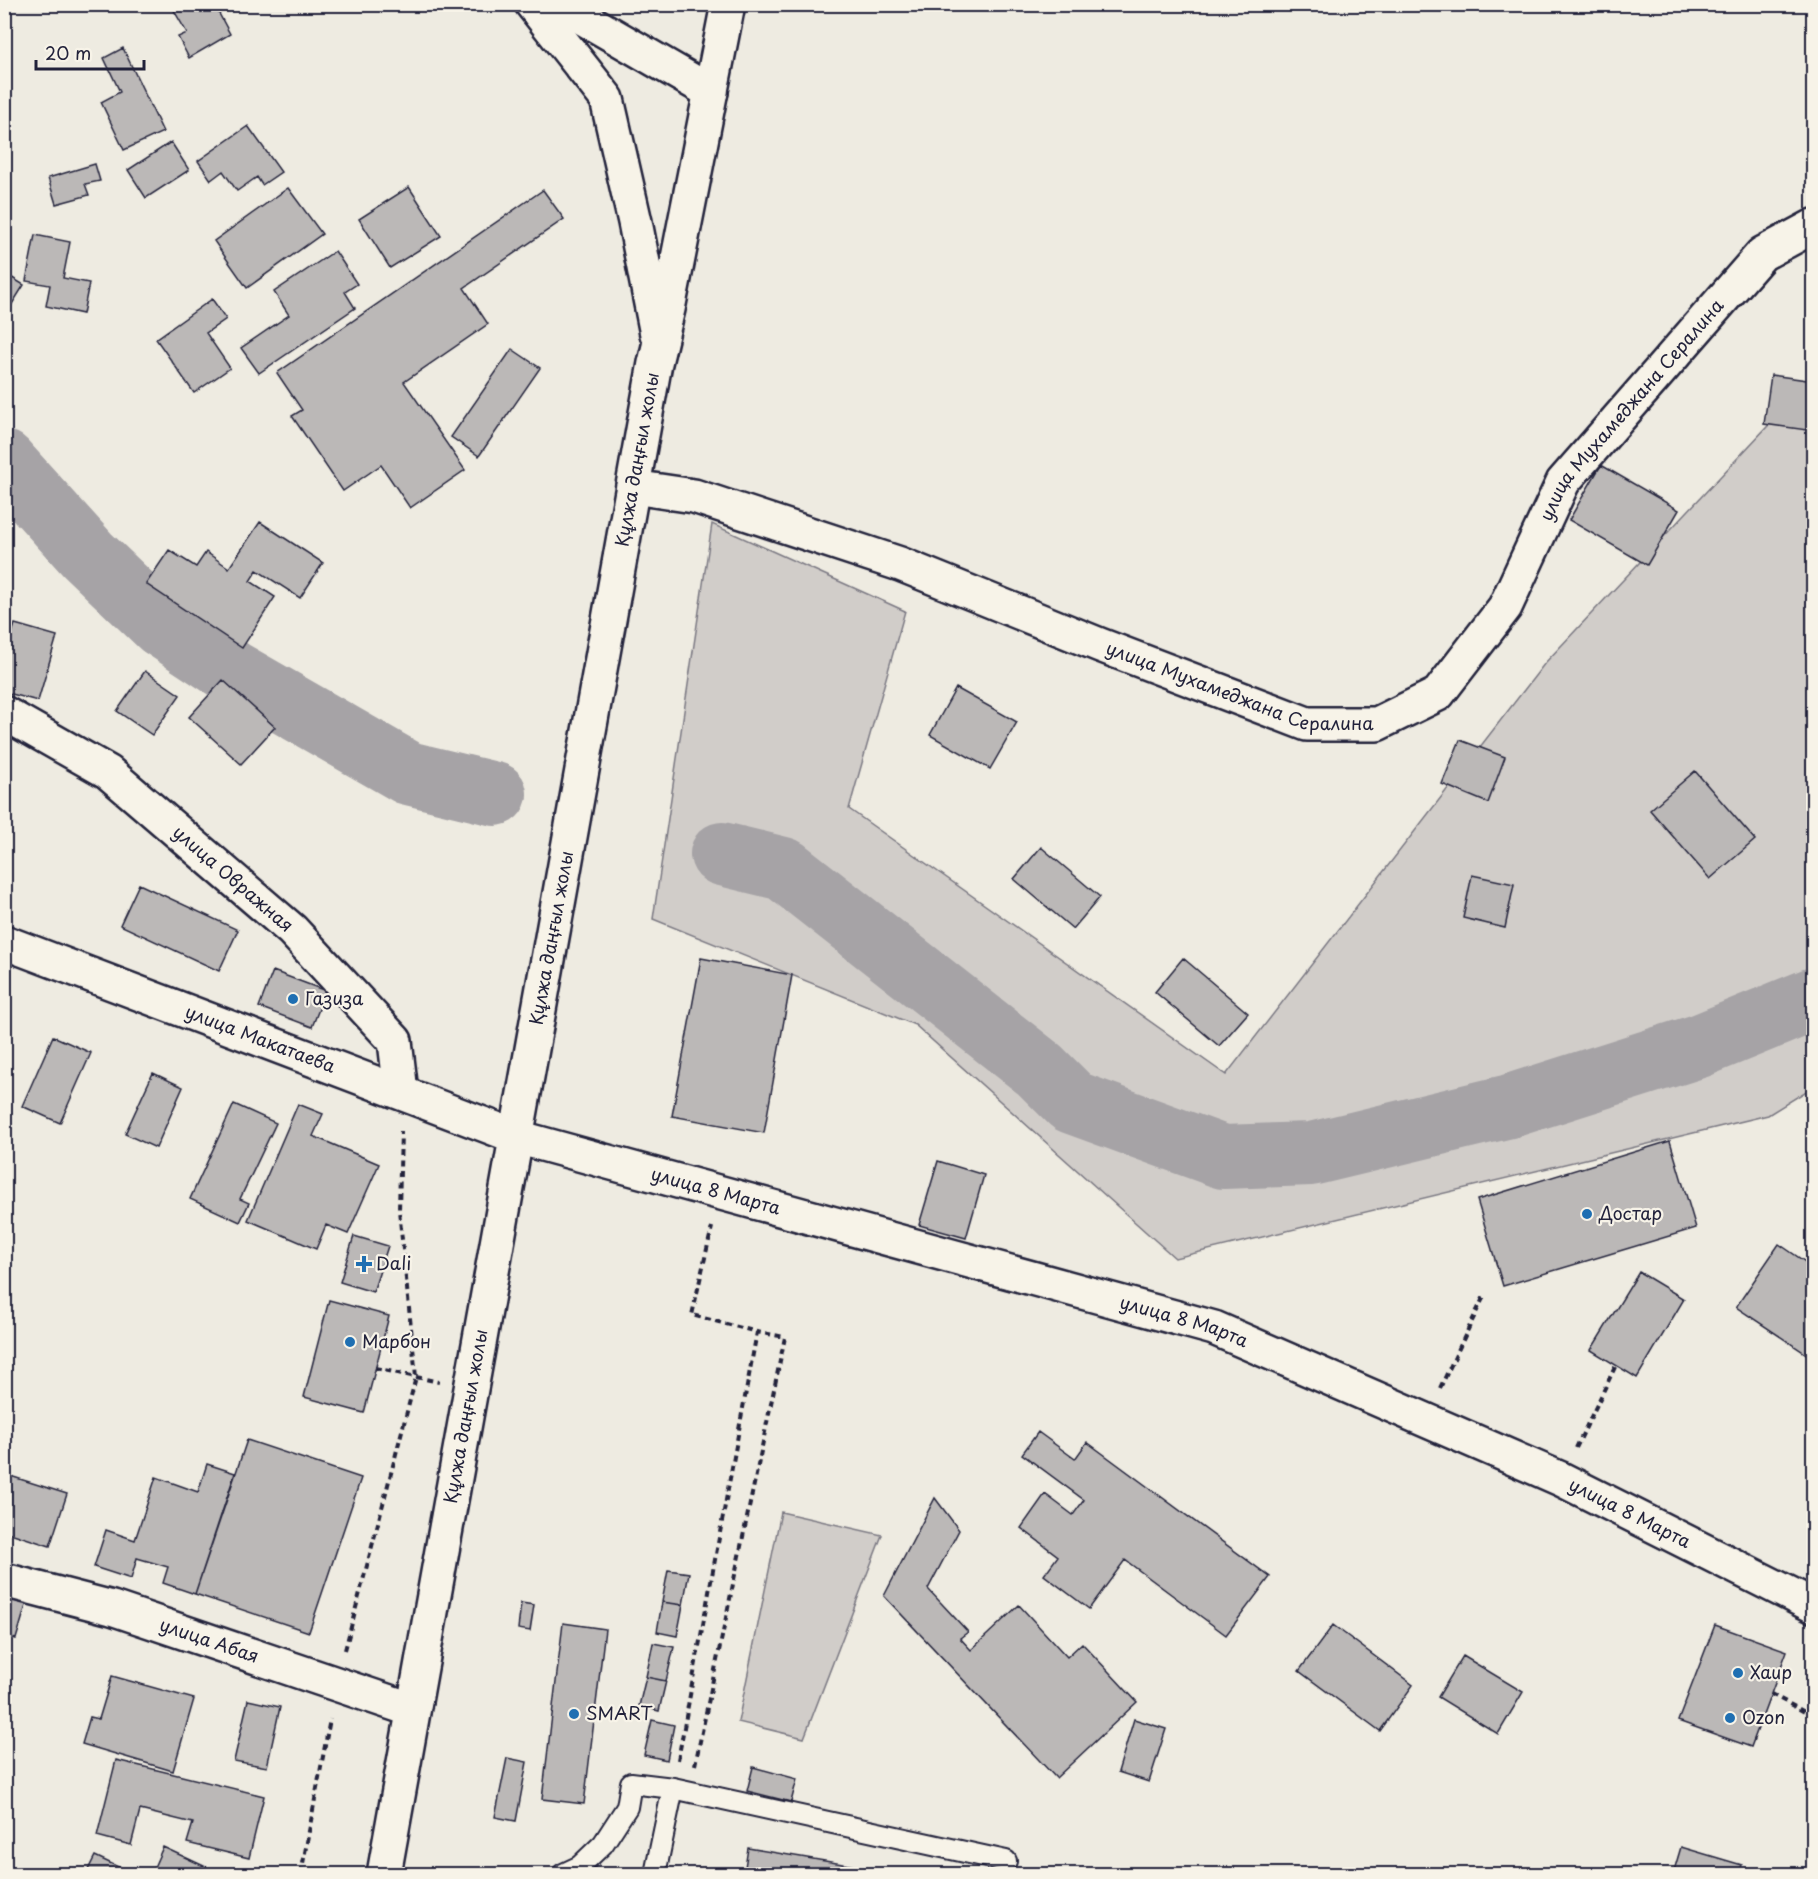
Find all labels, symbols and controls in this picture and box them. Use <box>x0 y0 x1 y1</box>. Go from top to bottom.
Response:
scale bar <box>36 33 144 71</box>
text: 20 m <box>45 39 91 66</box>
street label: улица Мухамеджана Сералина <box>1532 292 1730 525</box>
street label: Құлжа даңғыл жолы <box>607 370 665 548</box>
street label: улица Мухамеджана Сералина <box>1102 634 1374 736</box>
street label: улица Овражная <box>167 818 300 938</box>
street label: Құлжа даңғыл жолы <box>522 849 579 1027</box>
place label: Газиза <box>305 984 364 1011</box>
marker: Газиза <box>286 992 300 1006</box>
street label: улица Макатаева <box>182 997 340 1079</box>
street label: улица 8 Марта <box>648 1159 784 1221</box>
place label: Достар <box>1598 1199 1662 1226</box>
marker: Достар <box>1580 1207 1594 1221</box>
place label: Dali <box>376 1249 411 1276</box>
marker: Dali <box>357 1257 371 1271</box>
street label: улица 8 Марта <box>1117 1288 1253 1353</box>
place label: Марбон <box>362 1327 431 1354</box>
street label: Құлжа даңғыл жолы <box>436 1327 493 1505</box>
marker: Марбон <box>343 1335 357 1349</box>
street label: улица 8 Марта <box>1565 1470 1696 1554</box>
street label: улица Абая <box>156 1610 263 1669</box>
place label: Хаир <box>1750 1658 1792 1685</box>
marker: Хаир <box>1731 1666 1745 1680</box>
place label: SMART <box>586 1699 653 1726</box>
place label: Ozon <box>1742 1703 1785 1730</box>
marker: SMART <box>567 1707 581 1721</box>
marker: Ozon <box>1723 1711 1737 1725</box>

